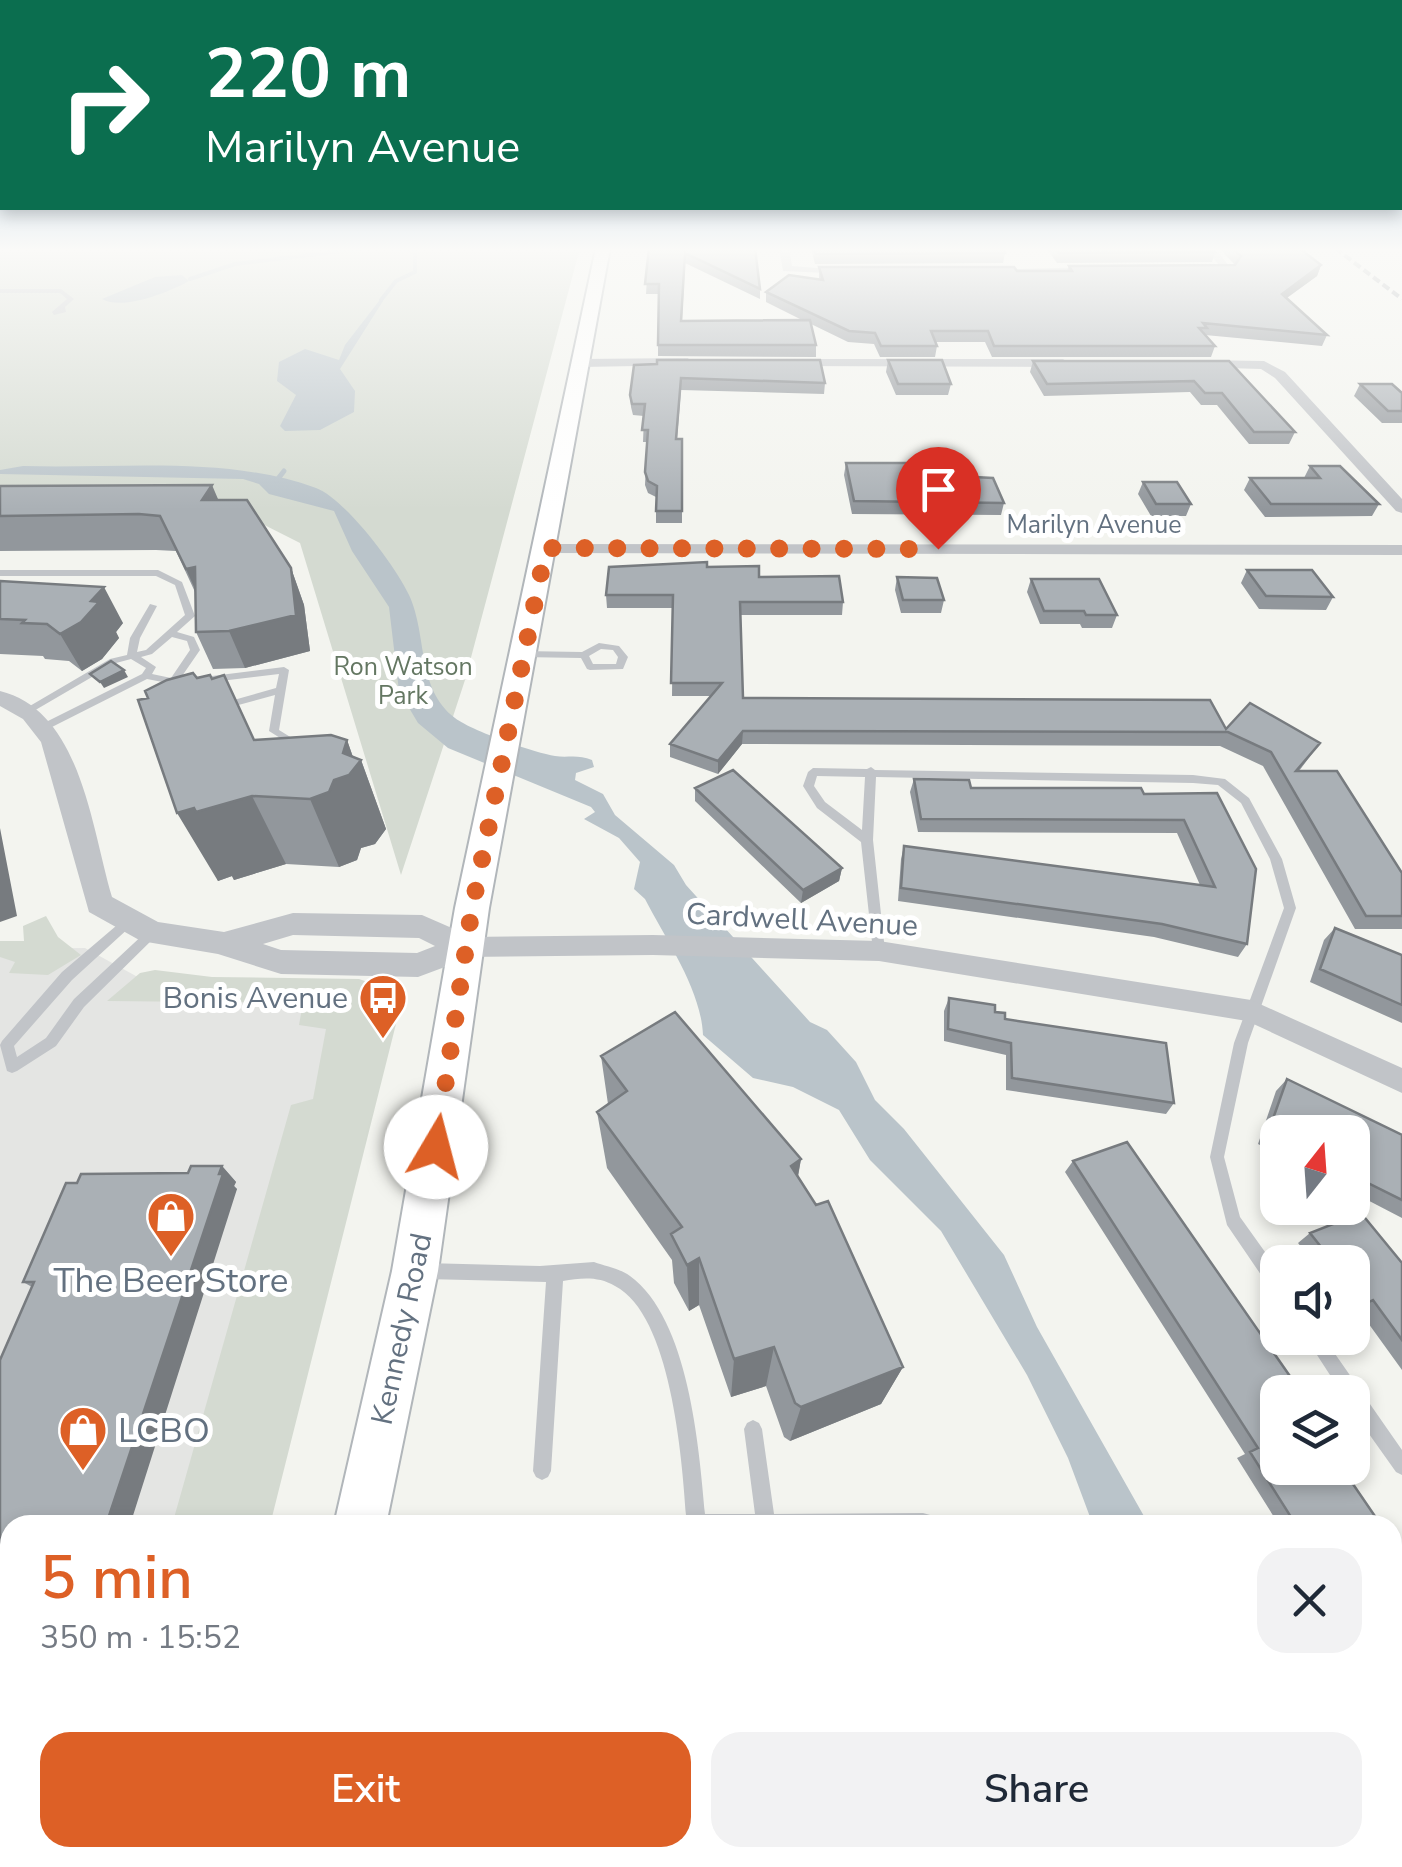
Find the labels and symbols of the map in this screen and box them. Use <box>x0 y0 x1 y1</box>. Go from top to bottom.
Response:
pin <box>896 447 981 550</box>
street label: Marilyn Avenue <box>1006 508 1182 542</box>
park label: Ron Watson Park <box>333 650 473 713</box>
street label: Cardwell Avenue <box>685 893 919 947</box>
bus stop icon: Bonis Avenue <box>357 972 409 1040</box>
place label: Bonis Avenue <box>163 978 348 1019</box>
position arrow <box>384 1095 488 1199</box>
north arrow <box>1260 1115 1370 1225</box>
shop icon: The Beer Store <box>145 1190 197 1258</box>
street label: Kennedy Road <box>362 1229 442 1429</box>
place label: The Beer Store <box>54 1257 288 1304</box>
shop icon: LCBO <box>57 1404 109 1472</box>
place label: LCBO <box>118 1407 210 1454</box>

